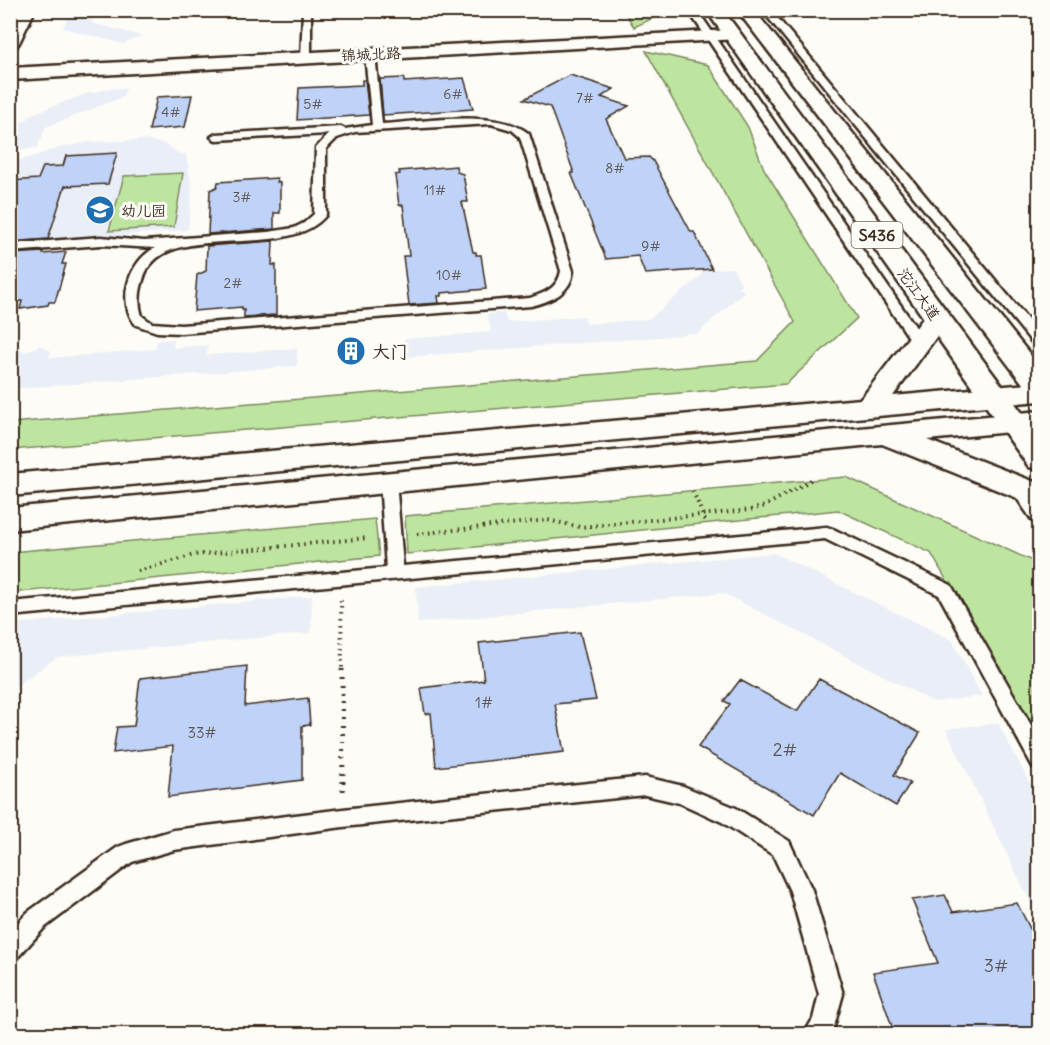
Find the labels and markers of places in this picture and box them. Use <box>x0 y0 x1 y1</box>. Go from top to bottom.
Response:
school or university icon: 幼儿园 <box>84 194 116 226</box>
place label: 幼儿园 <box>121 201 166 220</box>
building icon: 大门 <box>335 335 367 367</box>
place label: 大门 <box>372 340 408 363</box>

